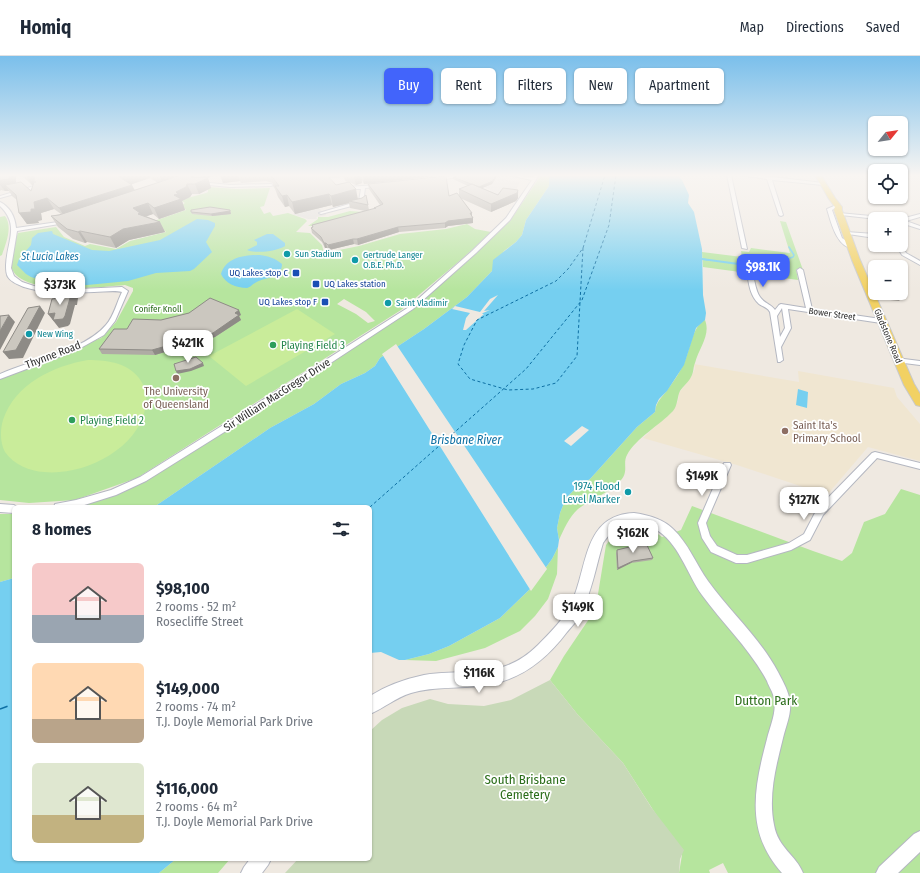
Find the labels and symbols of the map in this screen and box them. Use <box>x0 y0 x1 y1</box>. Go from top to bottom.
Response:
north arrow <box>868 116 908 156</box>
marker: Sun Stadium <box>282 249 292 259</box>
place label: Sun Stadium <box>295 249 342 259</box>
place label: Gertrude Langer O.B.E. Ph.D. <box>363 250 424 270</box>
water label: St Lucia Lakes <box>20 251 79 263</box>
pin: $98.1K <box>730 254 796 288</box>
marker: Gertrude Langer O.B.E. Ph.D. <box>350 255 360 265</box>
place label: UQ Lakes stop C <box>229 268 288 278</box>
marker: UQ Lakes stop C <box>291 268 301 278</box>
pin: $373K <box>32 272 88 306</box>
marker: UQ Lakes station <box>311 279 321 289</box>
place label: UQ Lakes station <box>324 279 386 289</box>
place label: UQ Lakes stop F <box>259 297 317 307</box>
marker: UQ Lakes stop F <box>320 297 330 307</box>
marker: Saint Vladimir <box>383 298 393 308</box>
place label: Saint Vladimir <box>396 298 449 308</box>
park label: Conifer Knoll <box>134 304 182 314</box>
street label: Bower Street <box>808 306 856 322</box>
street label: Gladstone Road <box>872 307 904 365</box>
marker: New Wing <box>24 329 34 339</box>
place label: New Wing <box>37 329 74 339</box>
pin: $421K <box>160 330 216 364</box>
street label: Thynne Road <box>24 339 82 371</box>
place label: Playing Field 3 <box>281 339 345 352</box>
marker: Playing Field 3 <box>268 340 278 350</box>
street label: Sir William MacGregor Drive <box>221 356 333 434</box>
marker: The University of Queensland <box>171 373 181 383</box>
place label: The University of Queensland <box>143 385 209 411</box>
place label: Playing Field 2 <box>80 414 144 427</box>
marker: Playing Field 2 <box>67 415 77 425</box>
place label: Saint Ita's Primary School <box>793 419 861 445</box>
marker: Saint Ita's Primary School <box>780 426 790 436</box>
water label: Brisbane River <box>431 433 502 447</box>
pin: $149K <box>674 463 730 497</box>
place label: 1974 Flood Level Marker <box>563 480 620 506</box>
marker: 1974 Flood Level Marker <box>623 487 633 497</box>
pin: $127K <box>776 487 832 521</box>
pin: $162K <box>605 520 661 554</box>
pin: $149K <box>550 594 606 628</box>
pin: $116K <box>451 660 507 694</box>
park label: Dutton Park <box>735 693 798 708</box>
park label: South Brisbane Cemetery <box>484 772 566 802</box>

